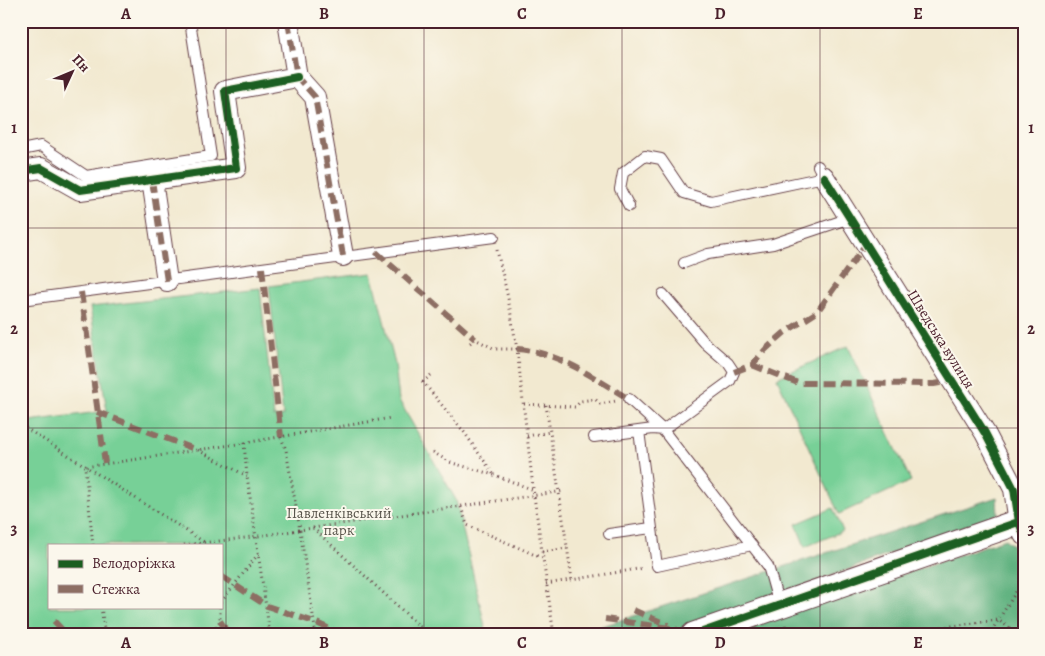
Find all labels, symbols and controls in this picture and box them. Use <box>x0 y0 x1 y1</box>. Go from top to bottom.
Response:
text: A <box>120 3 132 25</box>
text: B <box>319 3 329 25</box>
text: C <box>517 3 527 25</box>
text: D <box>714 3 726 25</box>
text: E <box>913 3 923 25</box>
north arrow <box>48 48 98 98</box>
text: Пн <box>68 50 94 77</box>
text: 1 <box>11 117 17 139</box>
text: 1 <box>1028 117 1034 139</box>
street label: Шведська вулиця <box>902 286 980 392</box>
text: 2 <box>10 318 18 340</box>
text: 2 <box>1027 318 1035 340</box>
park label: Павленківський парк <box>287 503 392 540</box>
text: 3 <box>11 518 18 540</box>
text: 3 <box>1028 518 1035 540</box>
legend <box>48 544 222 608</box>
text: Велодоріжка <box>92 553 176 573</box>
text: Стежка <box>92 579 140 599</box>
text: A <box>120 632 132 654</box>
text: B <box>319 632 329 654</box>
text: C <box>517 632 527 654</box>
text: D <box>714 632 726 654</box>
text: E <box>913 632 923 654</box>

